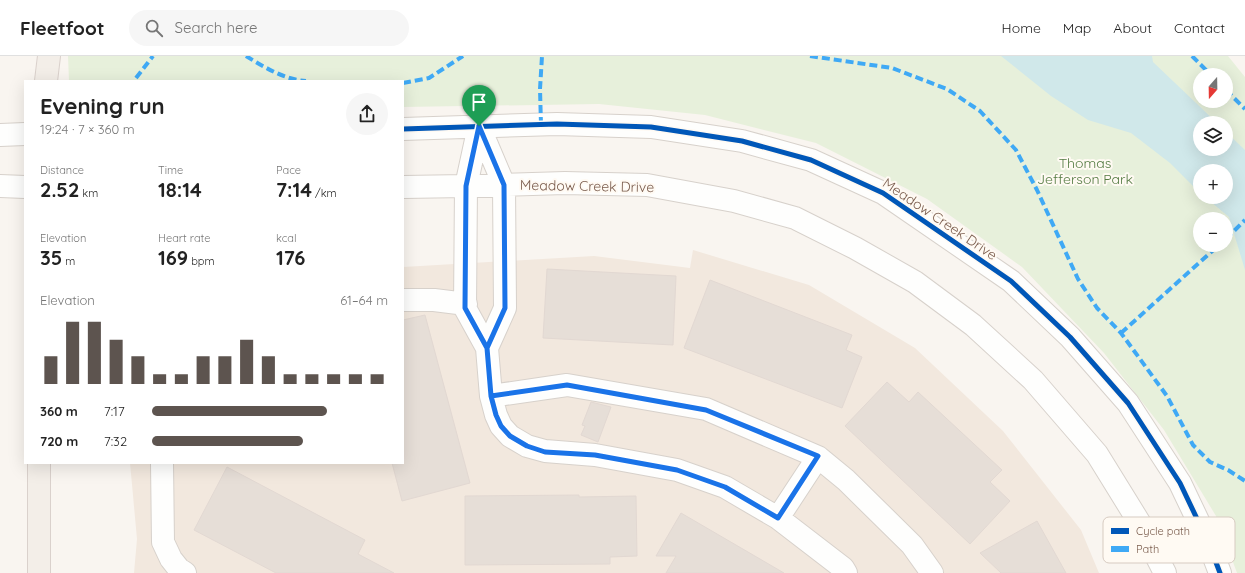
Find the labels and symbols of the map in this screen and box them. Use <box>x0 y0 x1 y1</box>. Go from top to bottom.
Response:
north arrow <box>1193 68 1233 108</box>
pin <box>462 85 496 126</box>
park label: Thomas Jefferson Park <box>1037 154 1133 188</box>
street label: Meadow Creek Drive <box>879 174 1001 264</box>
street label: Meadow Creek Drive <box>520 176 654 196</box>
legend <box>1103 517 1235 563</box>
text: Cycle path <box>1136 524 1190 538</box>
text: Path <box>1136 542 1159 556</box>

